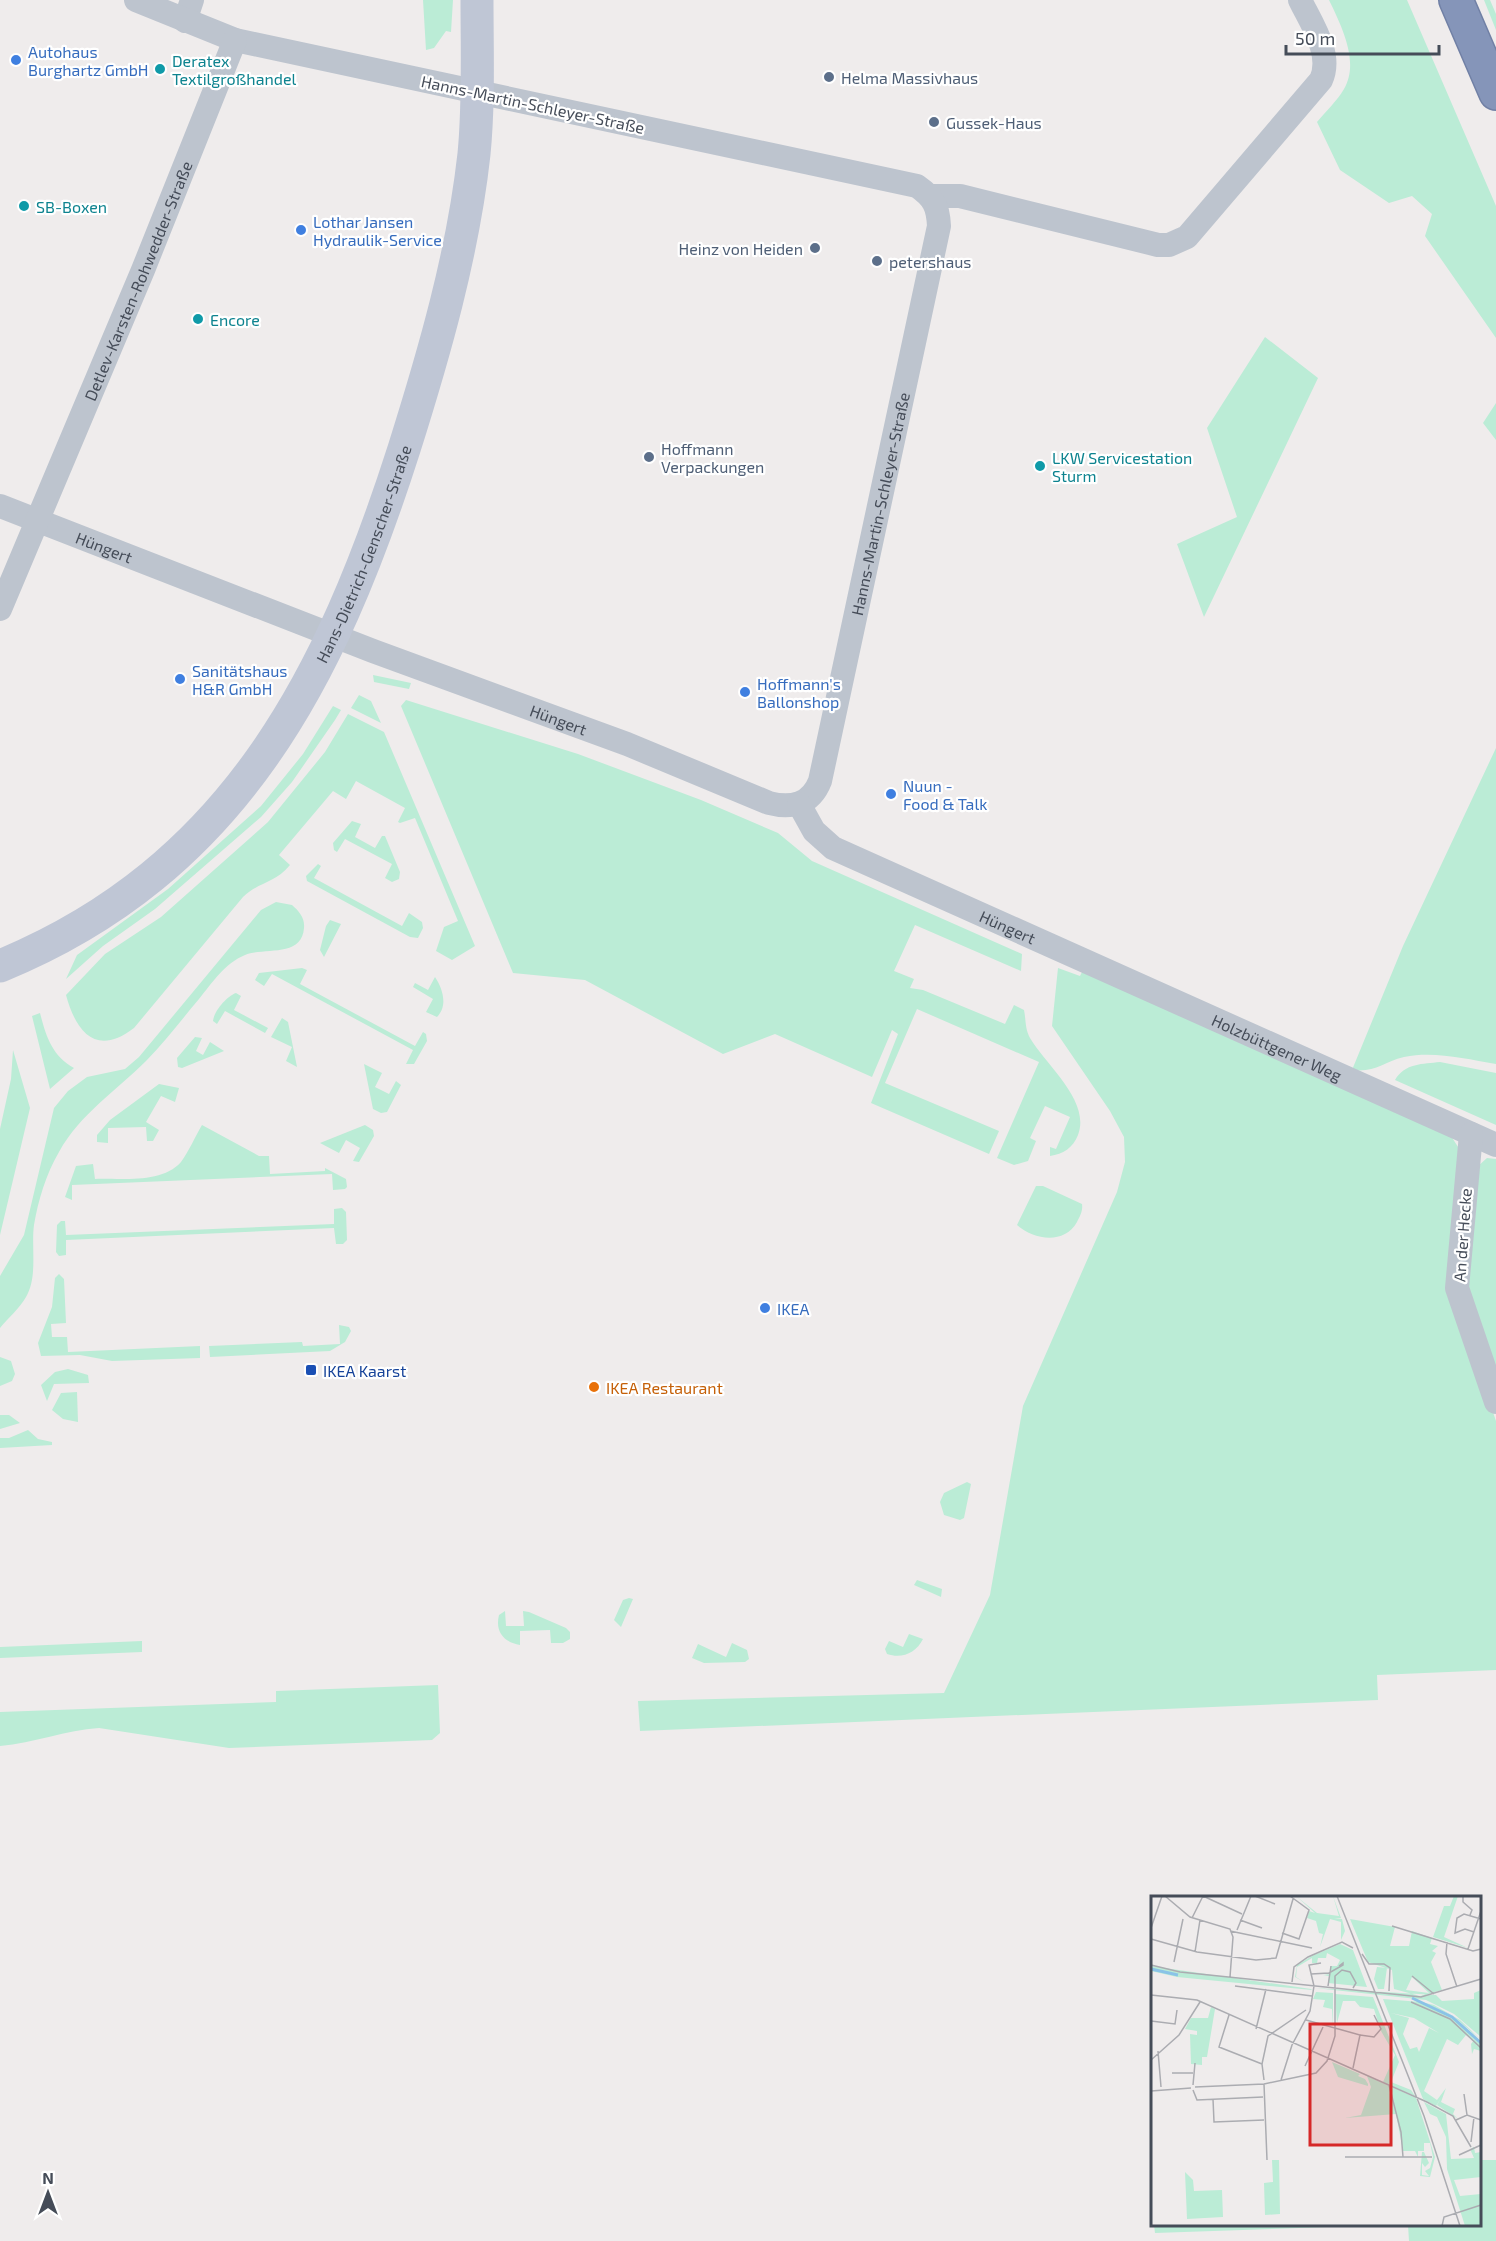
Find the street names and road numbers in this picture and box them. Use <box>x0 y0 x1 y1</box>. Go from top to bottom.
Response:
street label: Hanns-Martin-Schleyer-Straße <box>420 71 646 137</box>
street label: Detlev-Karsten-Rohwedder-Straße <box>80 158 195 403</box>
street label: Hanns-Martin-Schleyer-Straße <box>846 390 913 617</box>
street label: Hans-Dietrich-Genscher-Straße <box>311 443 414 666</box>
street label: Hüngert <box>73 527 135 566</box>
street label: Hüngert <box>528 700 590 738</box>
street label: Hüngert <box>977 906 1039 947</box>
street label: Holzbüttgener Weg <box>1209 1010 1345 1084</box>
street label: An der Hecke <box>1449 1188 1475 1282</box>

